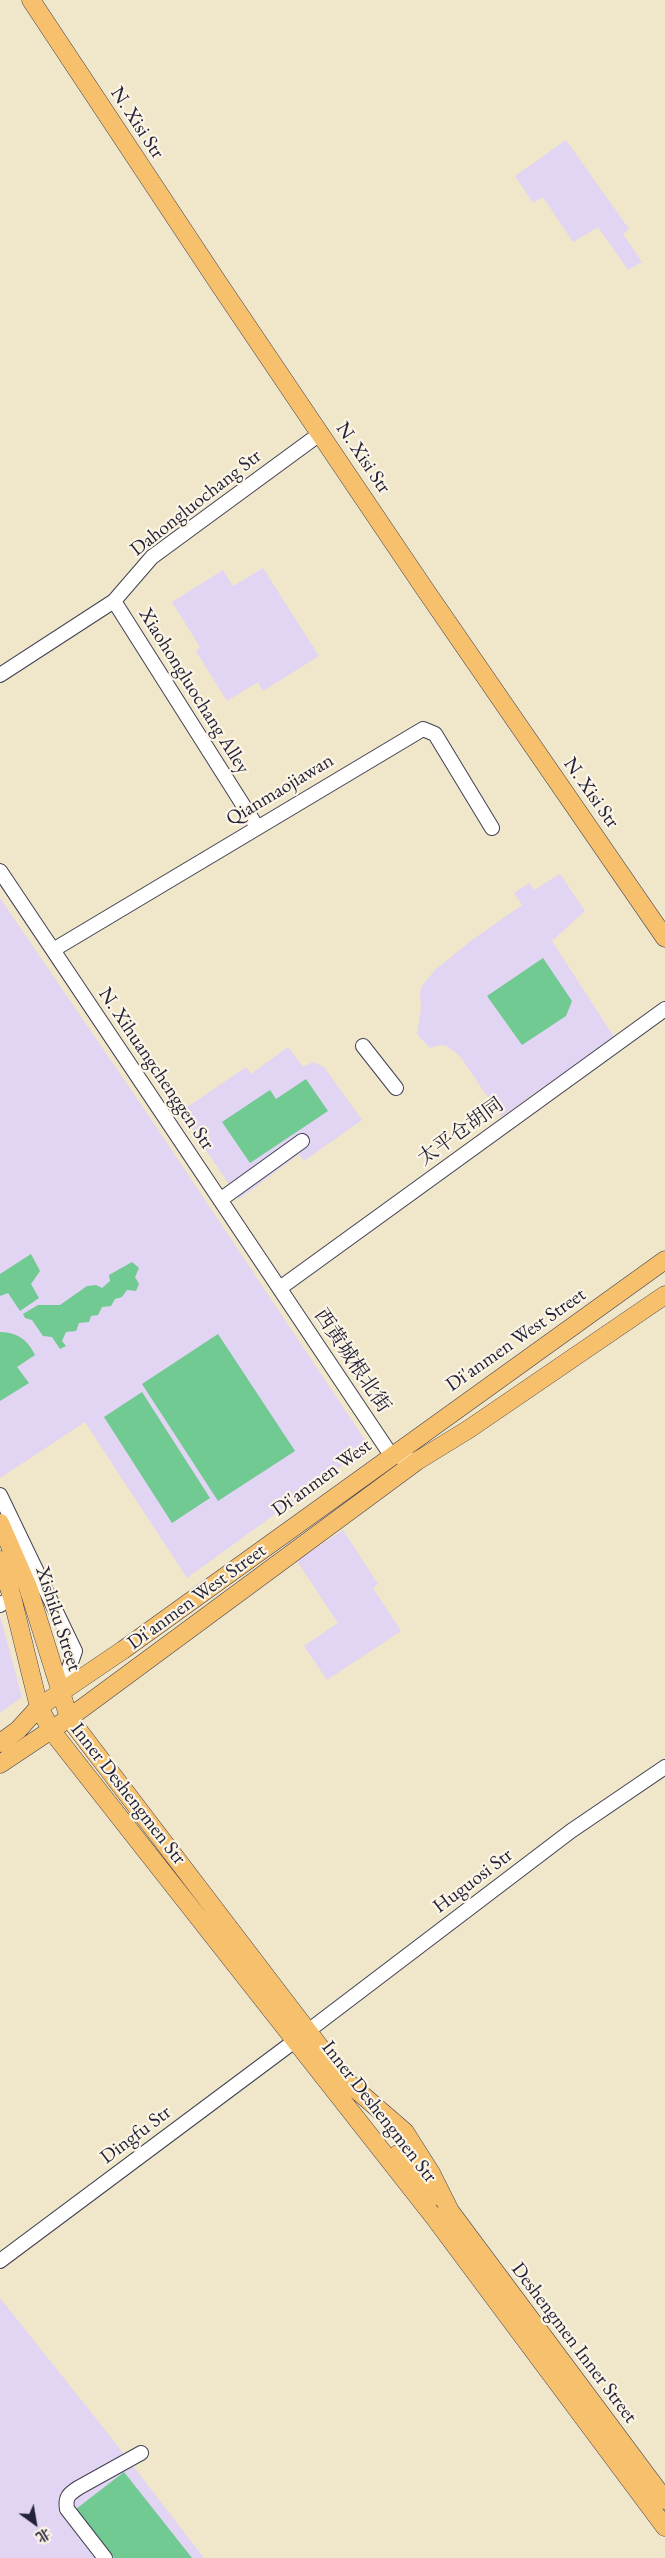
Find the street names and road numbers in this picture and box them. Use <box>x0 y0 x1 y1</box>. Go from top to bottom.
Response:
street label: N. Xisi Str <box>105 82 169 164</box>
street label: N. Xisi Str <box>330 418 396 498</box>
street label: Dahongluochang Str <box>126 444 266 562</box>
street label: Xiaohongluochang Alley <box>133 604 255 778</box>
street label: Qianmaojiawan <box>222 749 338 831</box>
street label: N. Xisi Str <box>558 753 624 833</box>
street label: N. Xihuangchenggen Str <box>93 983 219 1155</box>
street label: 太平仓胡同 <box>413 1093 509 1171</box>
street label: Di'anmen West Street <box>441 1283 591 1397</box>
street label: 西黄城根北街 <box>309 1305 395 1417</box>
street label: Di'anmen West <box>267 1434 377 1522</box>
street label: Di'anmen West Street <box>123 1539 271 1655</box>
street label: Xishiku Street <box>30 1564 86 1674</box>
street label: Inner Deshengmen Str <box>65 1718 191 1870</box>
street label: Huguosi Str <box>428 1843 518 1919</box>
street label: Inner Deshengmen Str <box>316 2036 442 2188</box>
street label: Dingfu Str <box>96 2101 176 2169</box>
street label: Deshengmen Inner Street <box>506 2258 642 2428</box>

